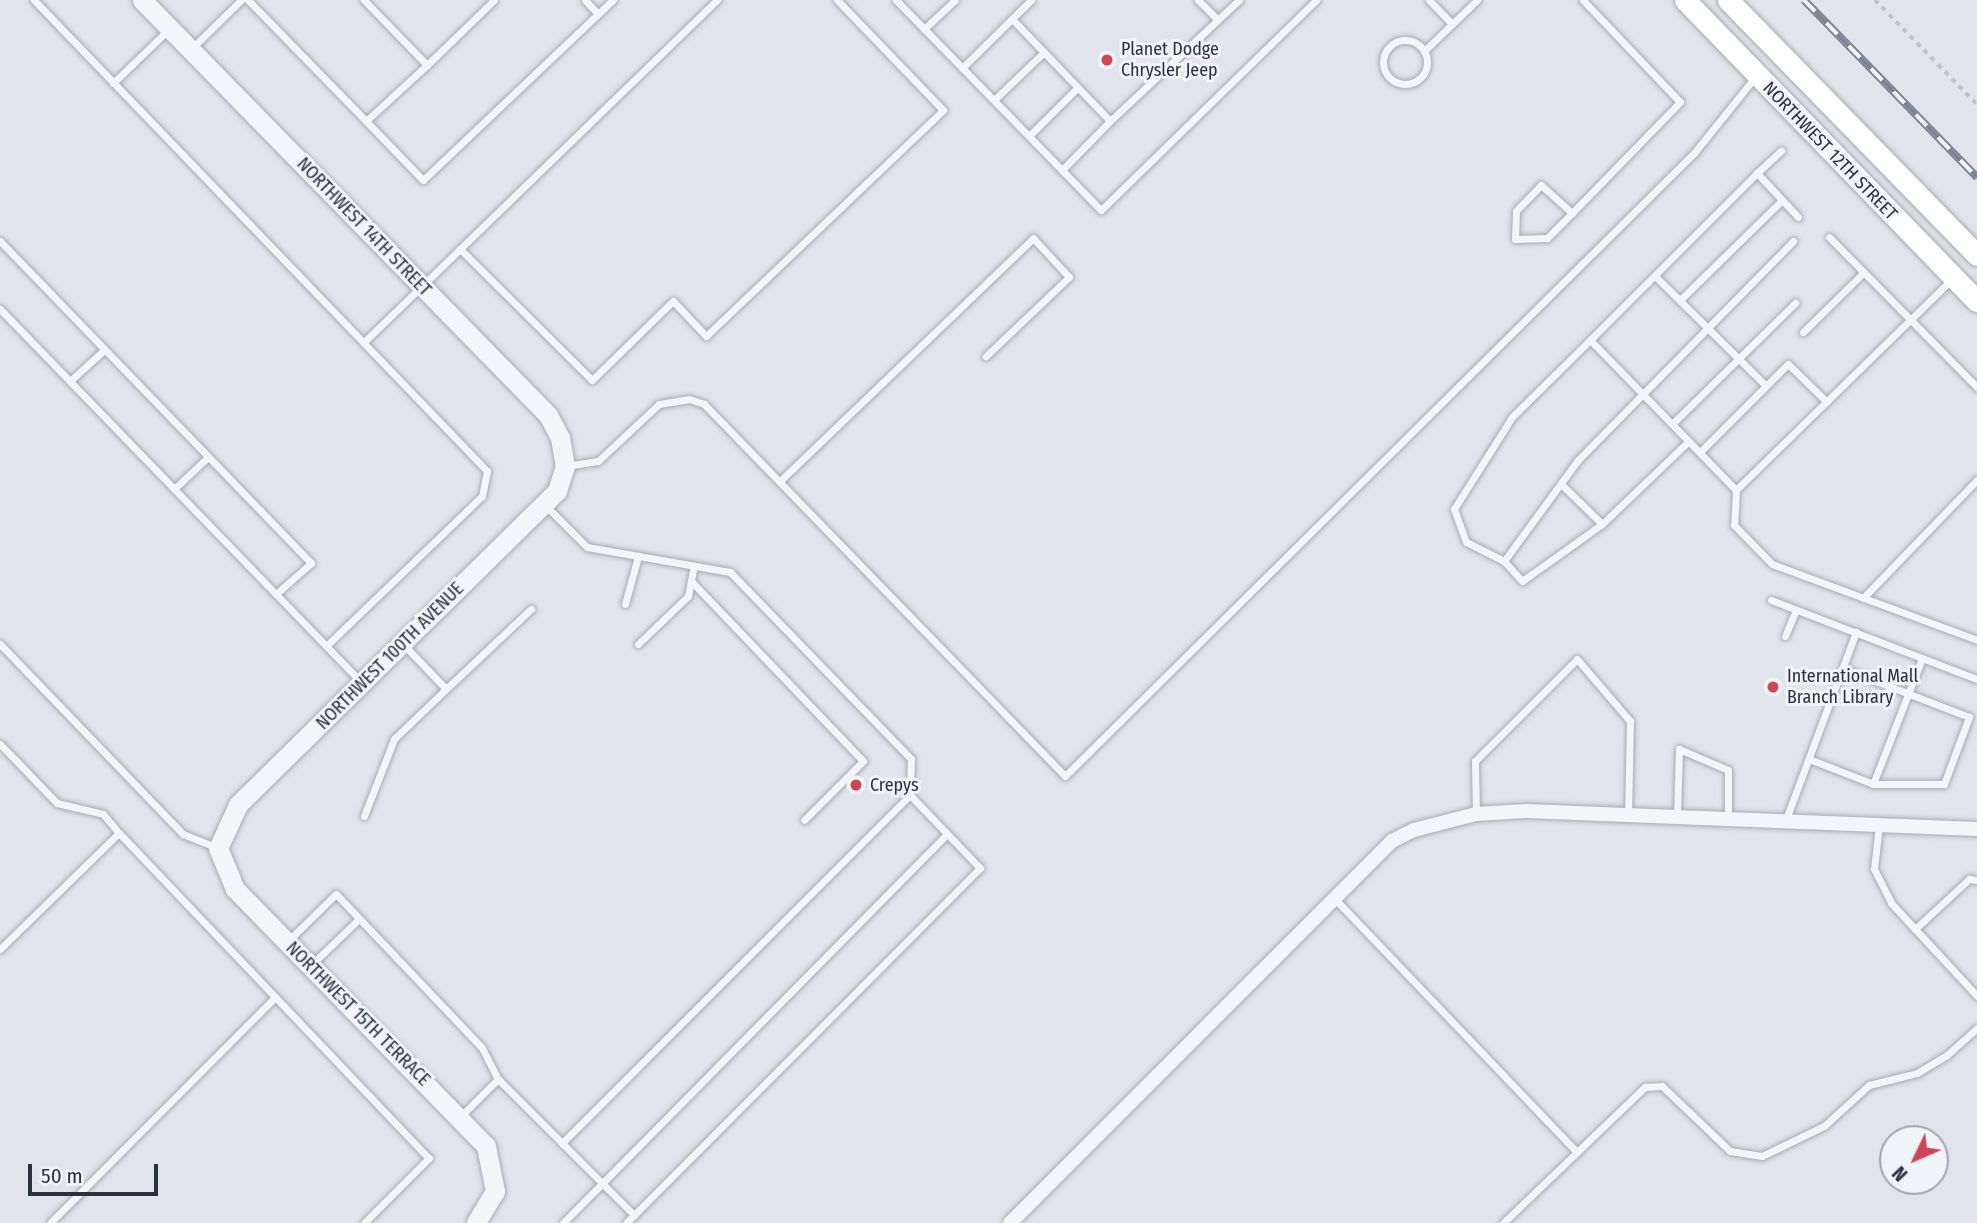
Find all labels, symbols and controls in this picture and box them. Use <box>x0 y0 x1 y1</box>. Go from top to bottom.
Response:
place label: Planet Dodge Chrysler Jeep <box>1121 39 1219 82</box>
marker: Planet Dodge Chrysler Jeep <box>1099 52 1115 68</box>
street label: NORTHWEST 12TH STREET <box>1758 77 1902 225</box>
street label: NORTHWEST 14TH STREET <box>292 153 436 301</box>
street label: NORTHWEST 100TH AVENUE <box>312 578 468 734</box>
place label: International Mall Branch Library <box>1787 666 1918 708</box>
marker: International Mall Branch Library <box>1765 679 1781 695</box>
place label: Crepys <box>870 774 919 796</box>
marker: Crepys <box>848 777 864 793</box>
street label: NORTHWEST 15TH TERRACE <box>281 937 435 1091</box>
north arrow <box>1879 1125 1949 1195</box>
scale bar <box>32 1150 161 1194</box>
text: N <box>1888 1161 1912 1186</box>
text: 50 m <box>41 1163 83 1189</box>

